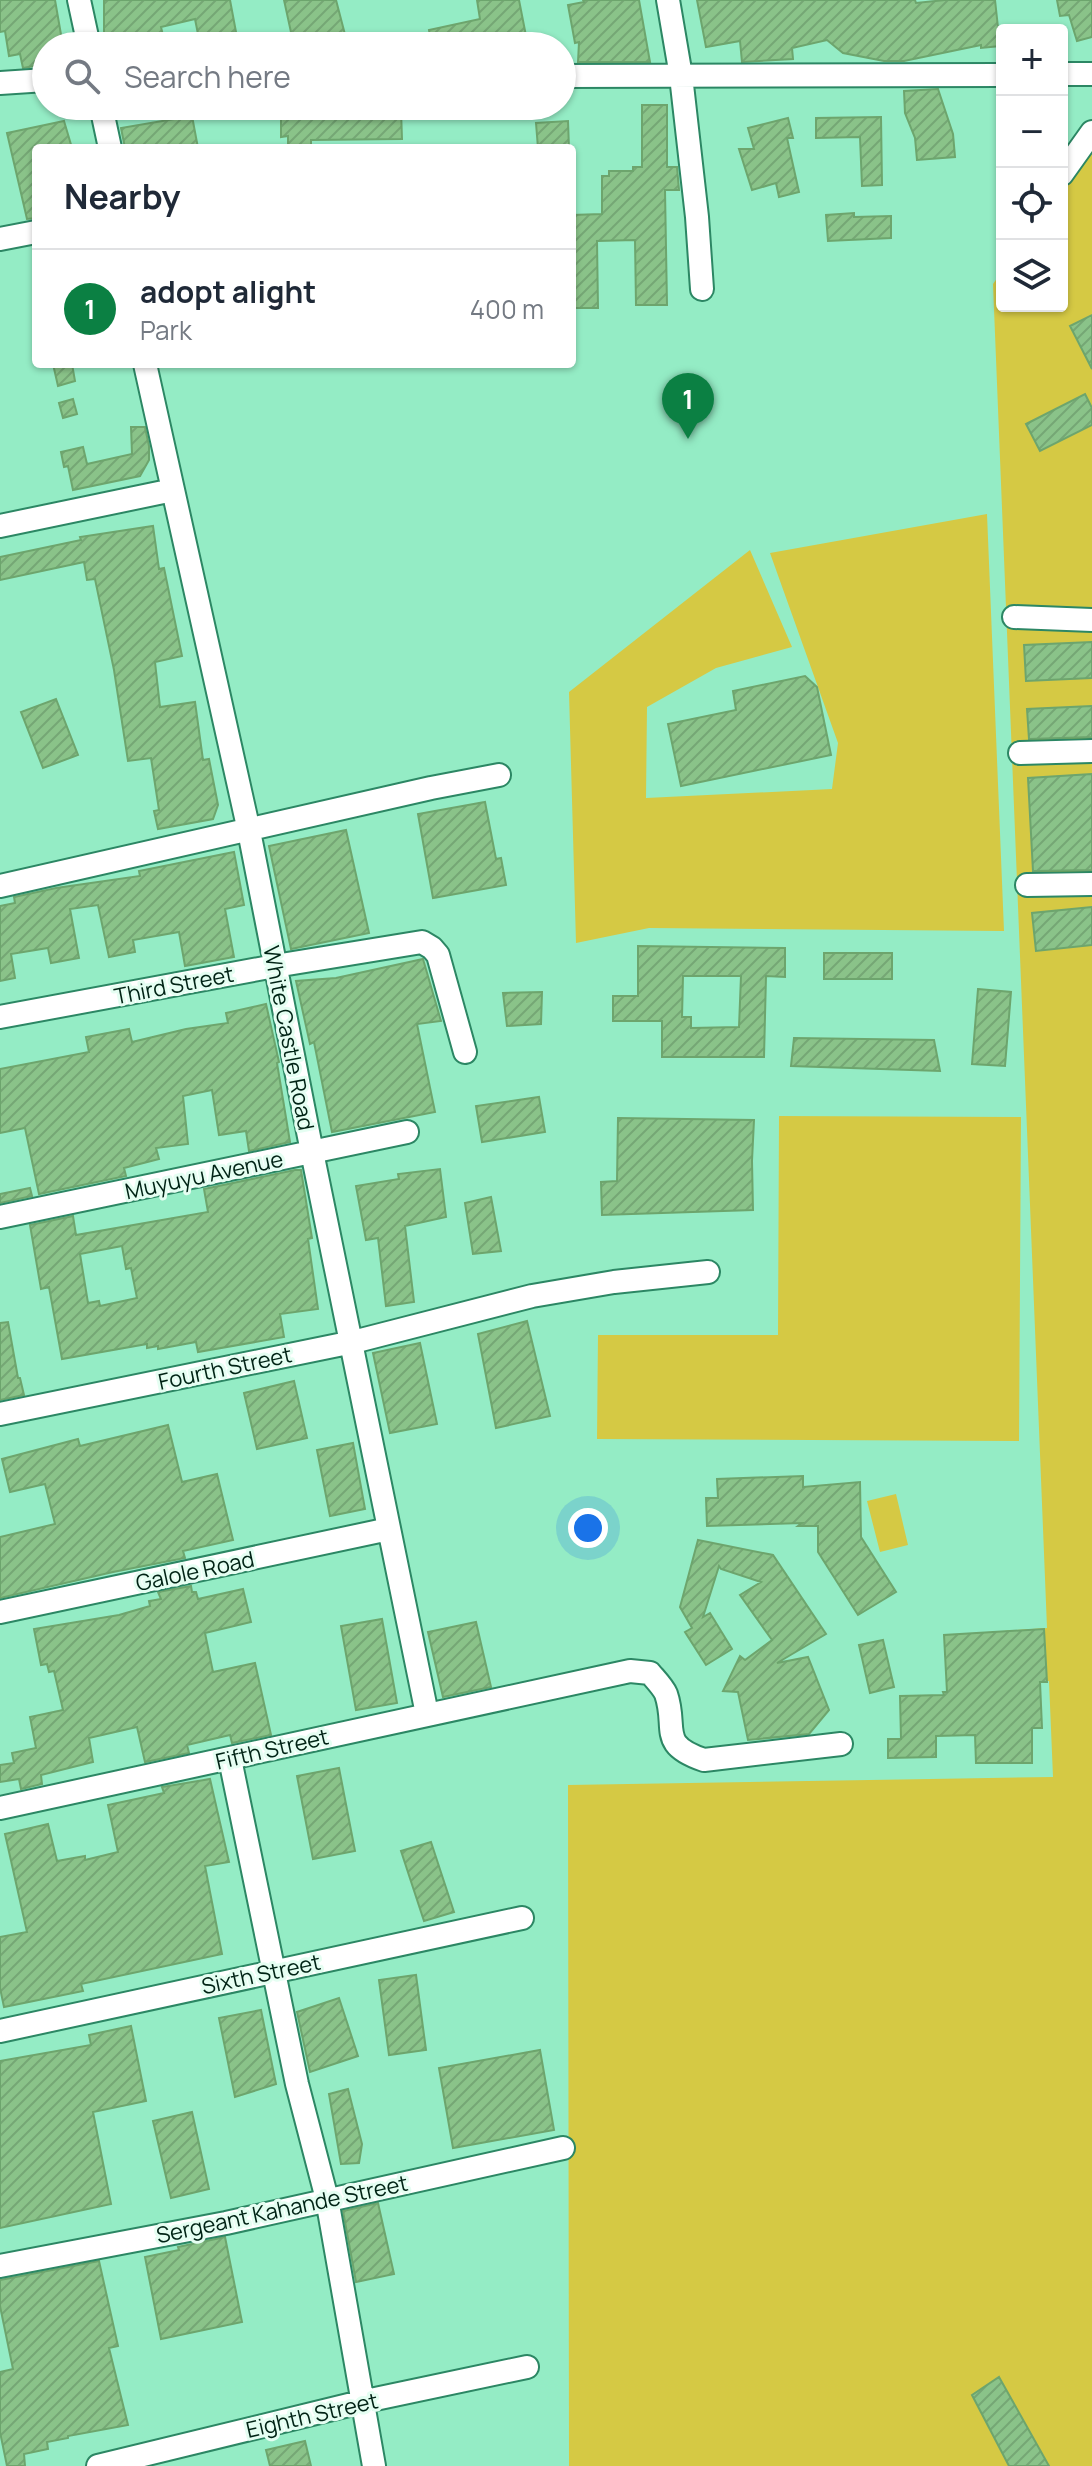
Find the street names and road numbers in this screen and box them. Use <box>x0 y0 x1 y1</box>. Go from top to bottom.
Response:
street label: White Castle Road <box>256 943 322 1133</box>
street label: Third Street <box>112 959 236 1011</box>
street label: Muyuyu Avenue <box>122 1144 286 1206</box>
street label: Fourth Street <box>156 1339 295 1397</box>
street label: Galole Road <box>133 1544 257 1598</box>
street label: Fifth Street <box>213 1721 332 1777</box>
street label: Sixth Street <box>199 1947 324 2001</box>
street label: Sergeant Kahande Street <box>153 2168 411 2250</box>
street label: Eighth Street <box>243 2385 381 2445</box>

